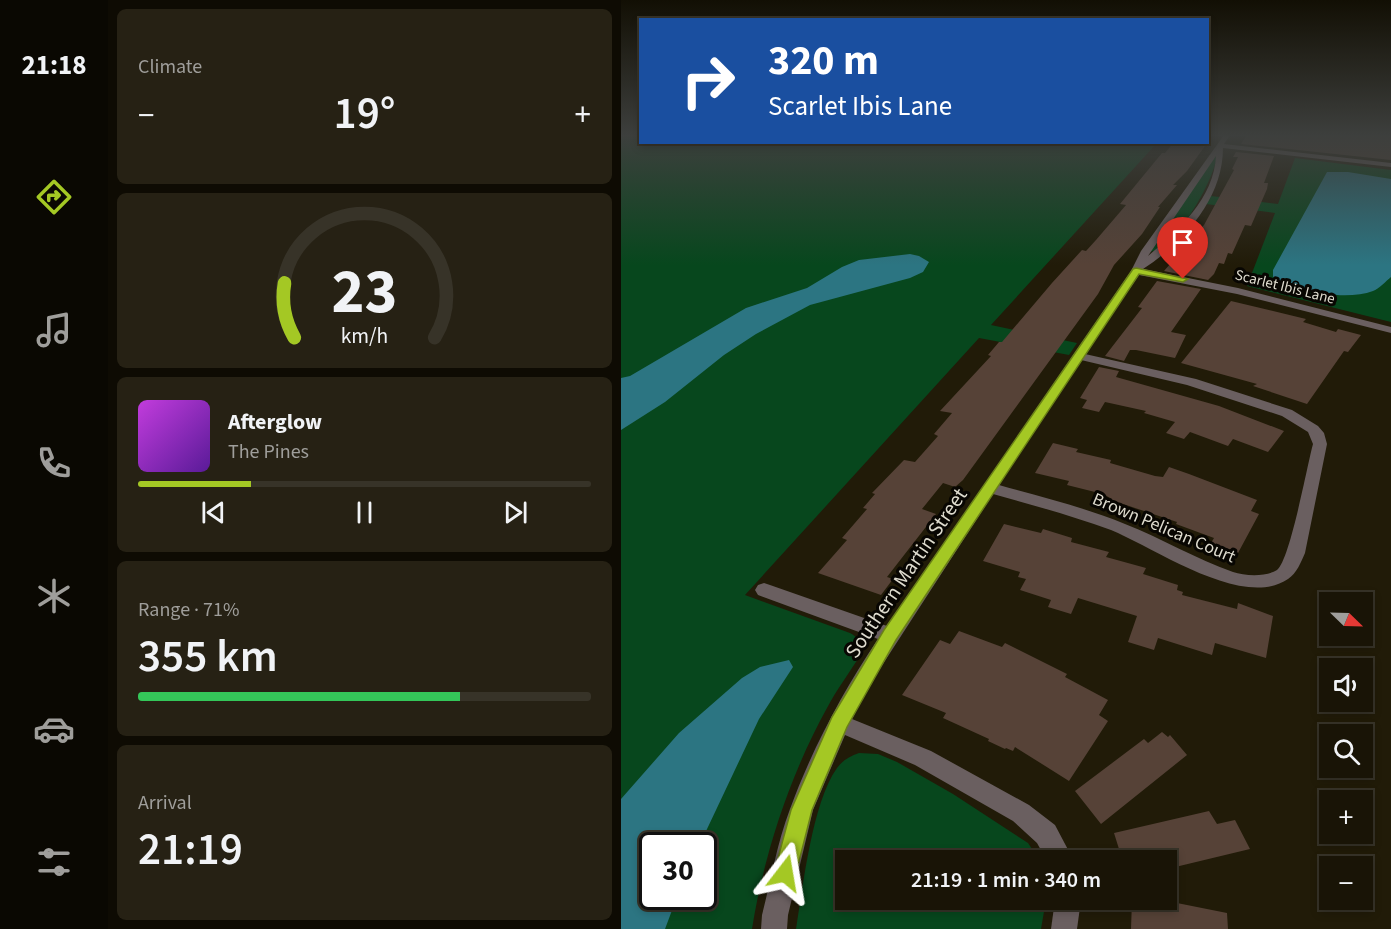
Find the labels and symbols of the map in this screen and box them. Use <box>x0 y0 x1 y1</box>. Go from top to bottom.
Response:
pin <box>1157 217 1208 279</box>
street label: Scarlet Ibis Lane <box>1233 264 1337 310</box>
street label: Southern Martin Street <box>838 482 974 664</box>
street label: Brown Pelican Court <box>1089 487 1239 569</box>
north arrow <box>1319 592 1373 646</box>
speed limit sign: 30 <box>639 832 717 910</box>
position arrow <box>753 841 817 905</box>

